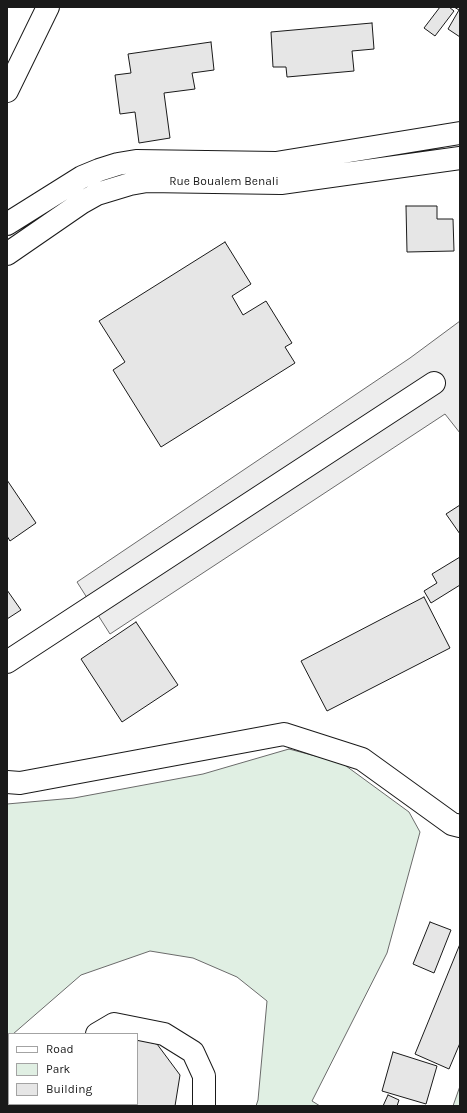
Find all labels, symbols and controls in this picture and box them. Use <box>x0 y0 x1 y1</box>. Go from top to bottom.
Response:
street label: Rue Boualem Benali <box>169 175 279 189</box>
legend <box>8 1033 138 1105</box>
text: Road <box>46 1042 74 1056</box>
text: Park <box>46 1062 70 1076</box>
text: Building <box>46 1082 92 1096</box>

